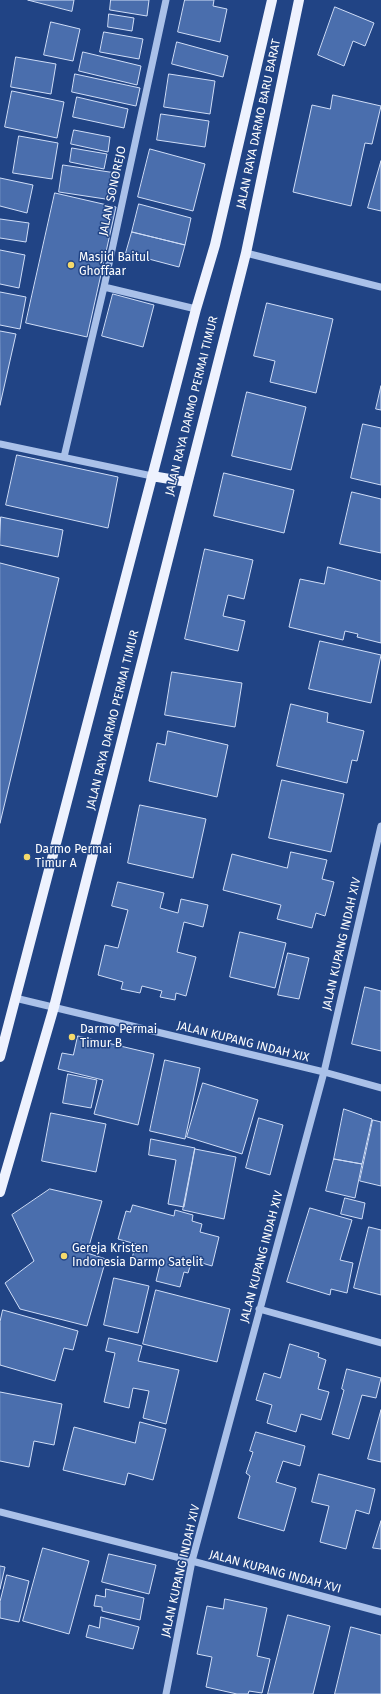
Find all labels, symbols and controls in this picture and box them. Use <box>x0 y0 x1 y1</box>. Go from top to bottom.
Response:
street label: JALAN RAYA DARMO BARU BARAT <box>234 38 284 210</box>
street label: JALAN SONOREJO <box>96 145 130 237</box>
place label: Masjid Baitul Ghoffaar <box>79 251 149 279</box>
marker: Masjid Baitul Ghoffaar <box>66 260 76 270</box>
street label: JALAN RAYA DARMO PERMAI TIMUR <box>163 315 221 497</box>
street label: JALAN RAYA DARMO PERMAI TIMUR <box>84 629 142 811</box>
place label: Darmo Permai Timur A <box>35 843 112 871</box>
marker: Darmo Permai Timur A <box>22 852 32 862</box>
street label: JALAN KUPANG INDAH XIV <box>320 876 364 1012</box>
street label: JALAN KUPANG INDAH XIX <box>175 1019 311 1065</box>
place label: Darmo Permai Timur B <box>80 1023 157 1051</box>
marker: Darmo Permai Timur B <box>67 1032 77 1042</box>
street label: JALAN KUPANG INDAH XIV <box>237 1189 287 1325</box>
place label: Gereja Kristen Indonesia Darmo Satelit <box>72 1242 203 1270</box>
marker: Gereja Kristen Indonesia Darmo Satelit <box>59 1251 69 1261</box>
street label: JALAN KUPANG INDAH XIV <box>159 1503 203 1639</box>
street label: JALAN KUPANG INDAH XVI <box>207 1547 343 1597</box>

